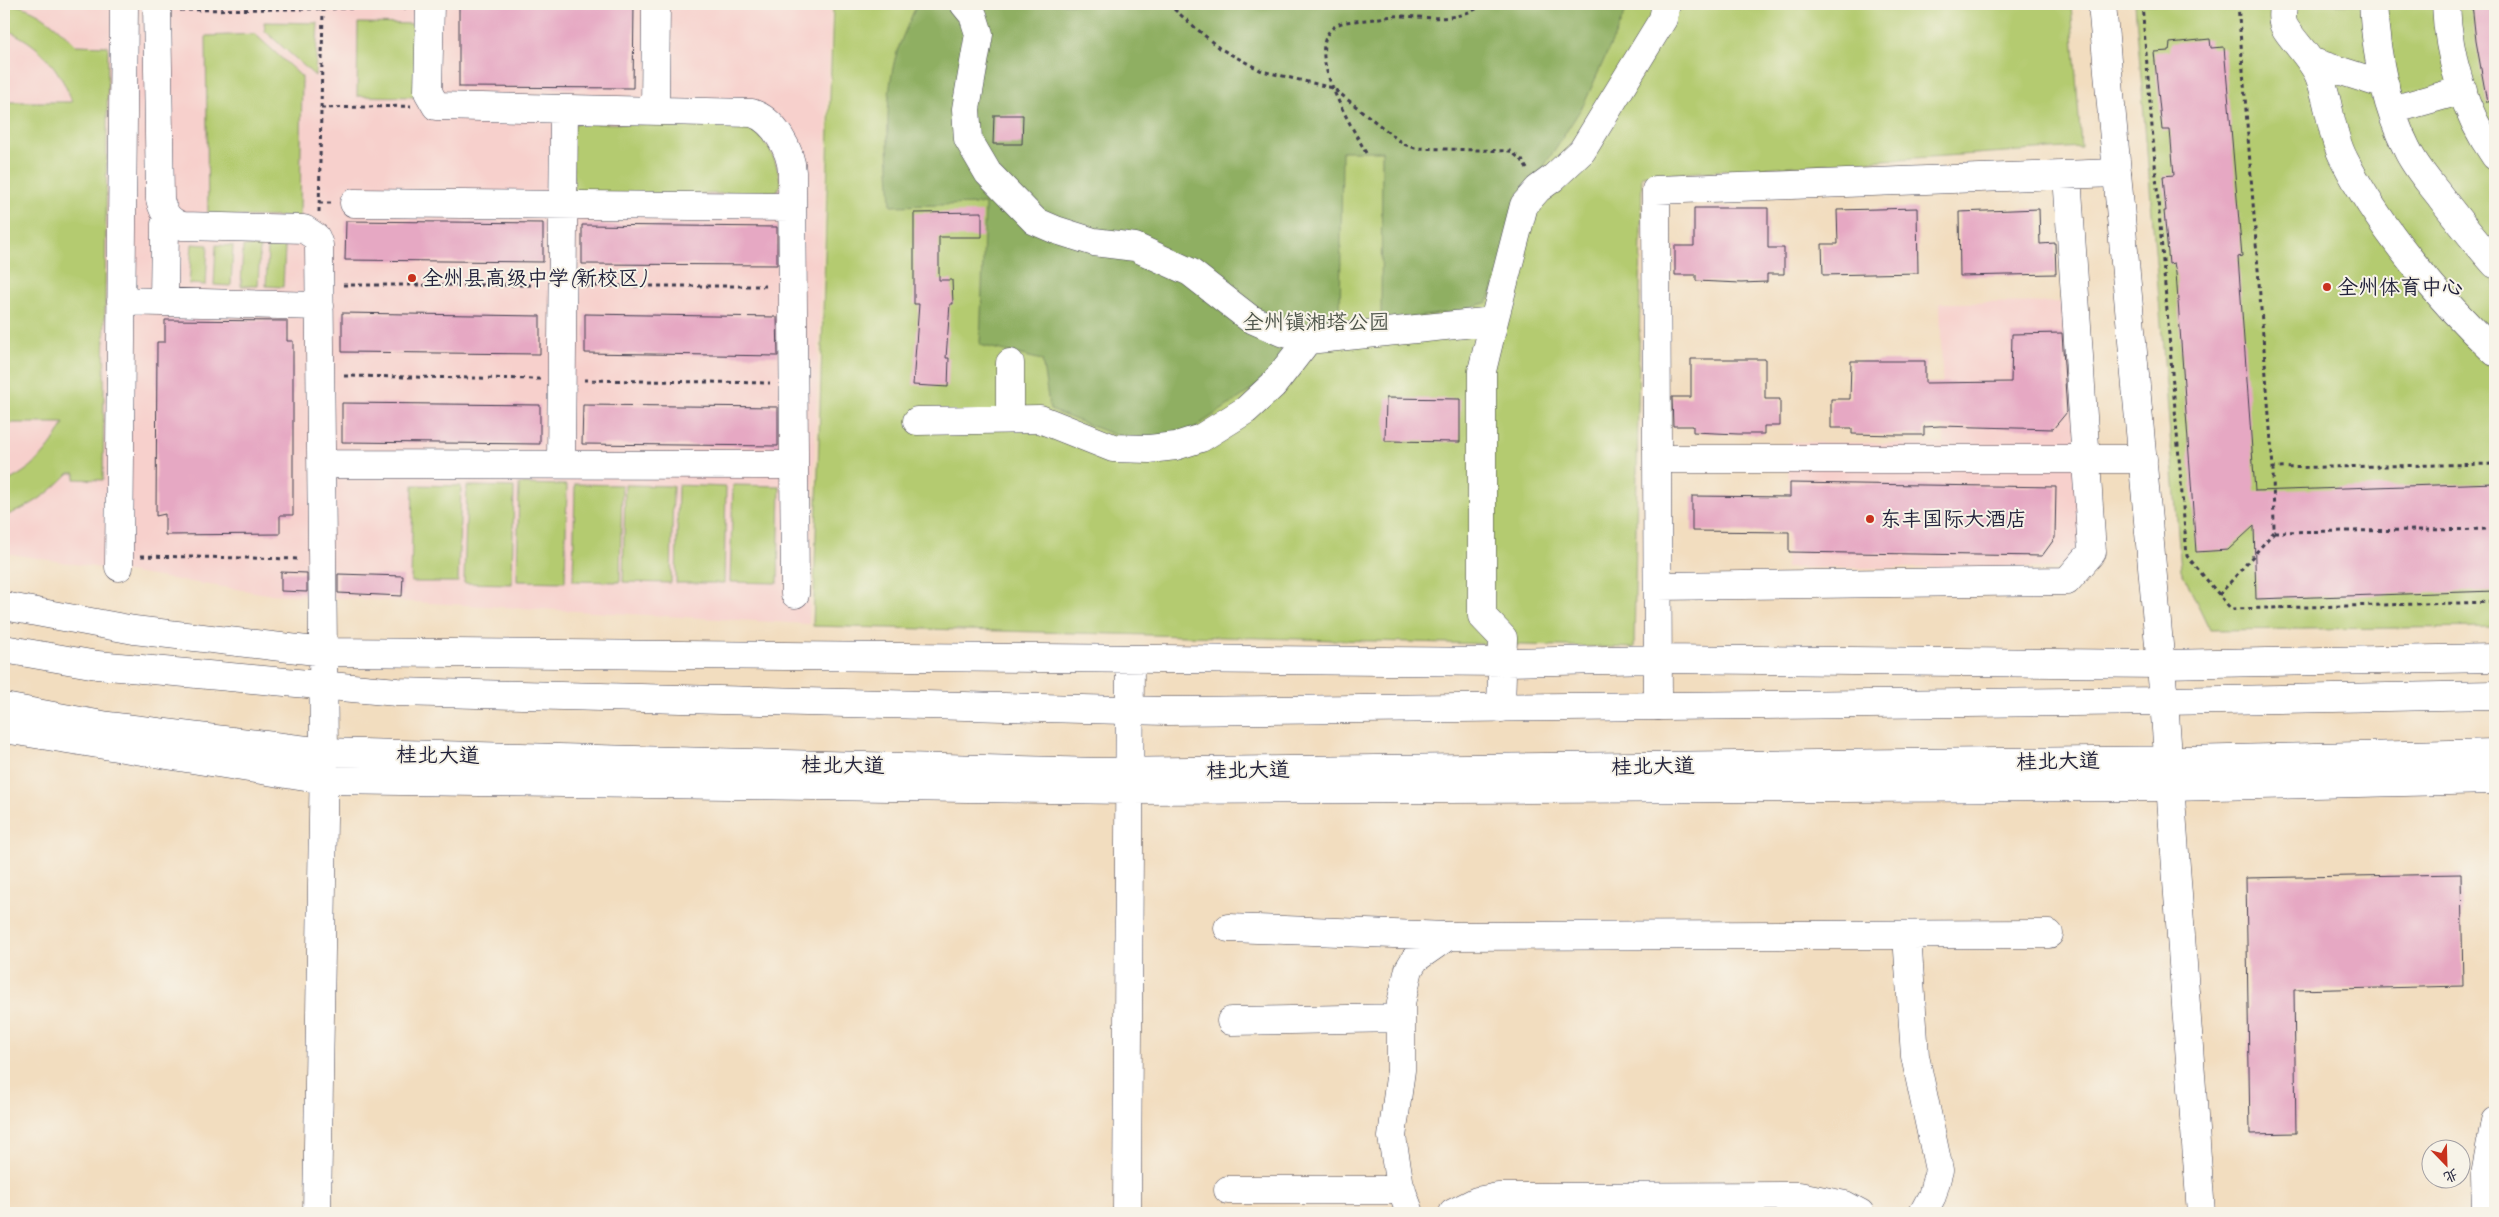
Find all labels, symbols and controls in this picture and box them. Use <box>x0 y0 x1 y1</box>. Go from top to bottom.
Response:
place label: 全州县高级中学(新校区) <box>422 265 647 291</box>
marker: 全州县高级中学(新校区) <box>406 272 418 284</box>
place label: 全州体育中心 <box>2337 274 2463 300</box>
marker: 全州体育中心 <box>2321 281 2333 293</box>
park label: 全州镇湘塔公园 <box>1243 309 1390 335</box>
place label: 东丰国际大酒店 <box>1880 506 2027 532</box>
marker: 东丰国际大酒店 <box>1864 513 1876 525</box>
street label: 桂北大道 <box>396 741 480 769</box>
street label: 桂北大道 <box>2016 747 2100 775</box>
street label: 桂北大道 <box>801 751 885 779</box>
street label: 桂北大道 <box>1611 752 1695 780</box>
street label: 桂北大道 <box>1206 756 1290 784</box>
north arrow <box>2422 1140 2472 1190</box>
text: 北 <box>2441 1165 2461 1186</box>

